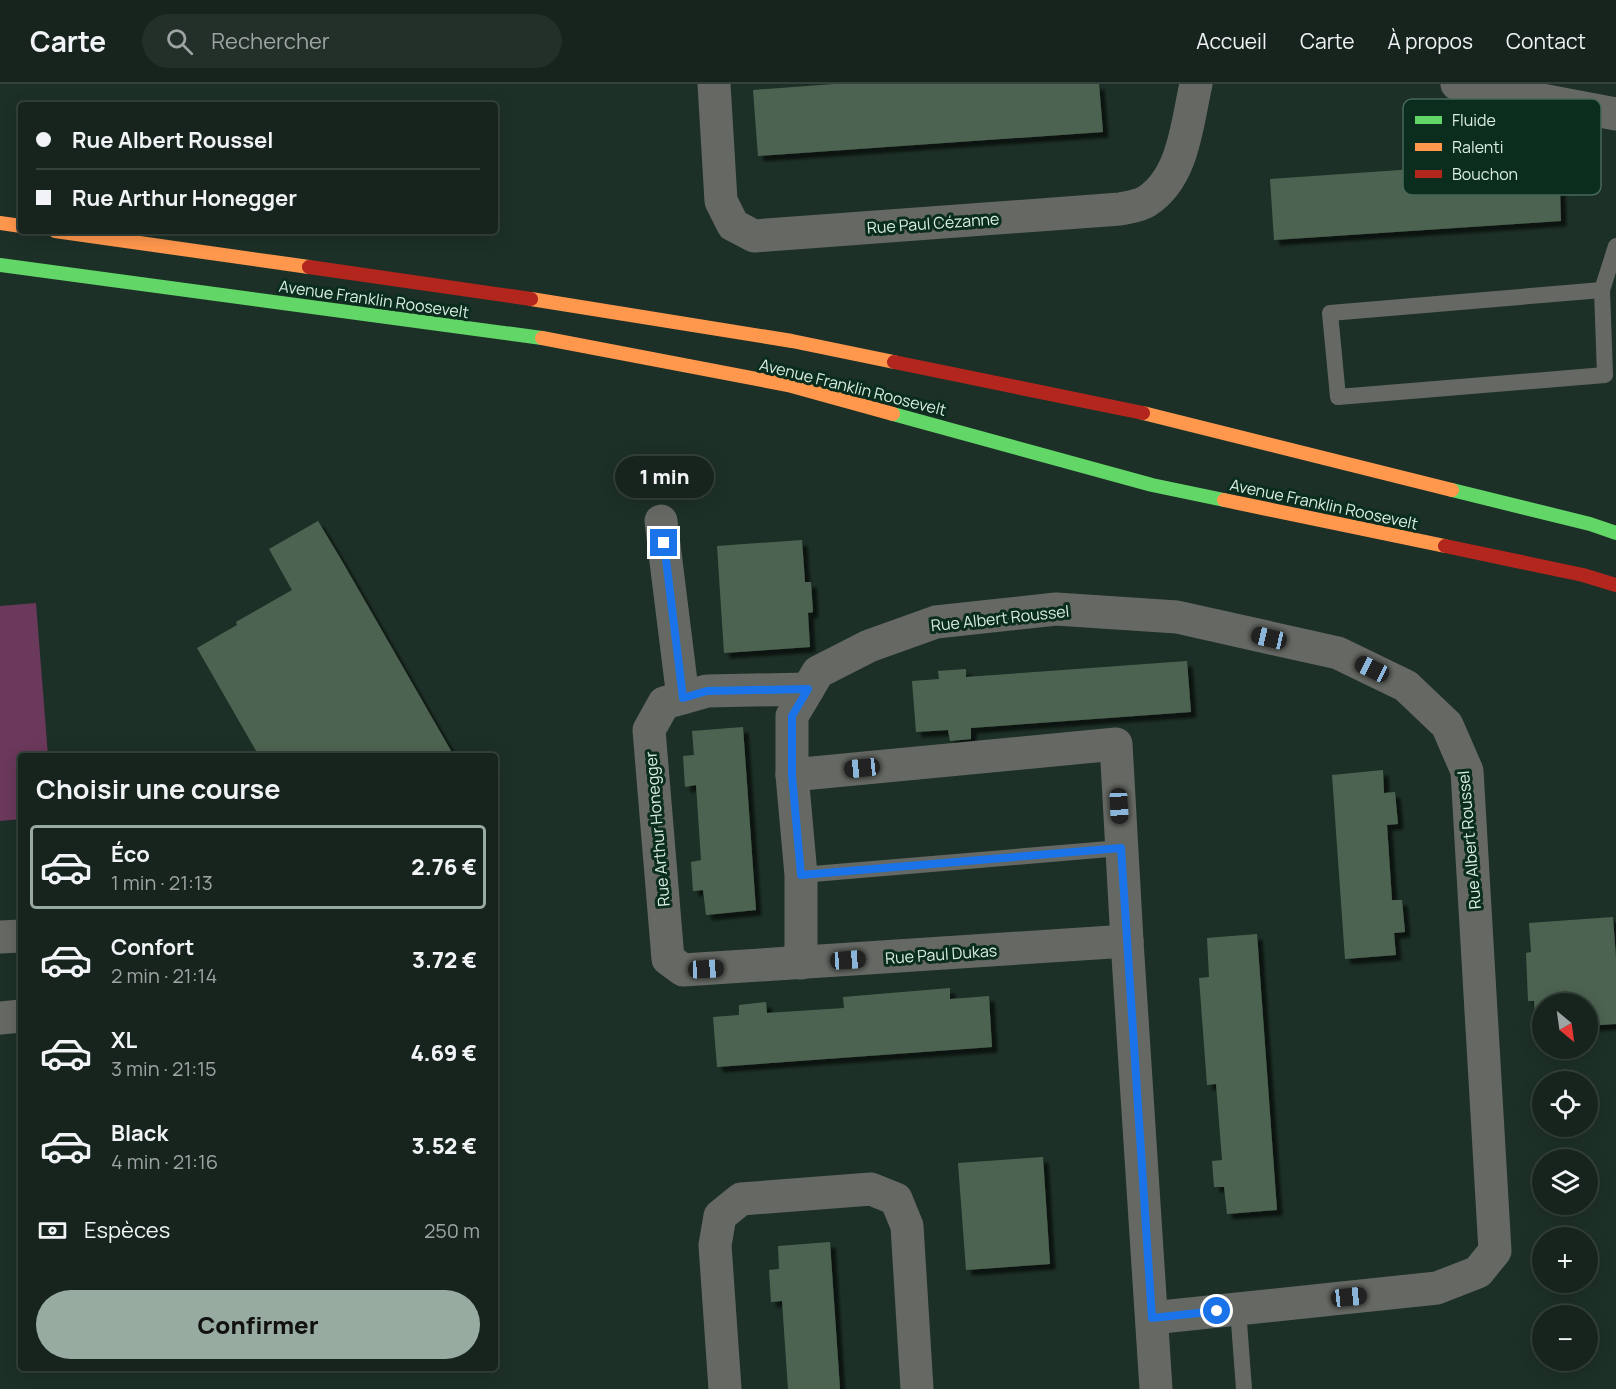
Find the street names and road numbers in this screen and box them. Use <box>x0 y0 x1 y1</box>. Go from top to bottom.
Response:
street label: Rue Paul Cézanne <box>866 207 1000 239</box>
street label: Avenue Franklin Roosevelt <box>278 275 470 323</box>
street label: Avenue Franklin Roosevelt <box>757 353 949 421</box>
street label: Avenue Franklin Roosevelt <box>1228 473 1420 535</box>
street label: Rue Albert Roussel <box>930 600 1070 636</box>
street label: Rue Arthur Honegger <box>639 750 675 908</box>
street label: Rue Albert Roussel <box>1452 770 1486 910</box>
street label: Rue Paul Dukas <box>884 939 998 969</box>

